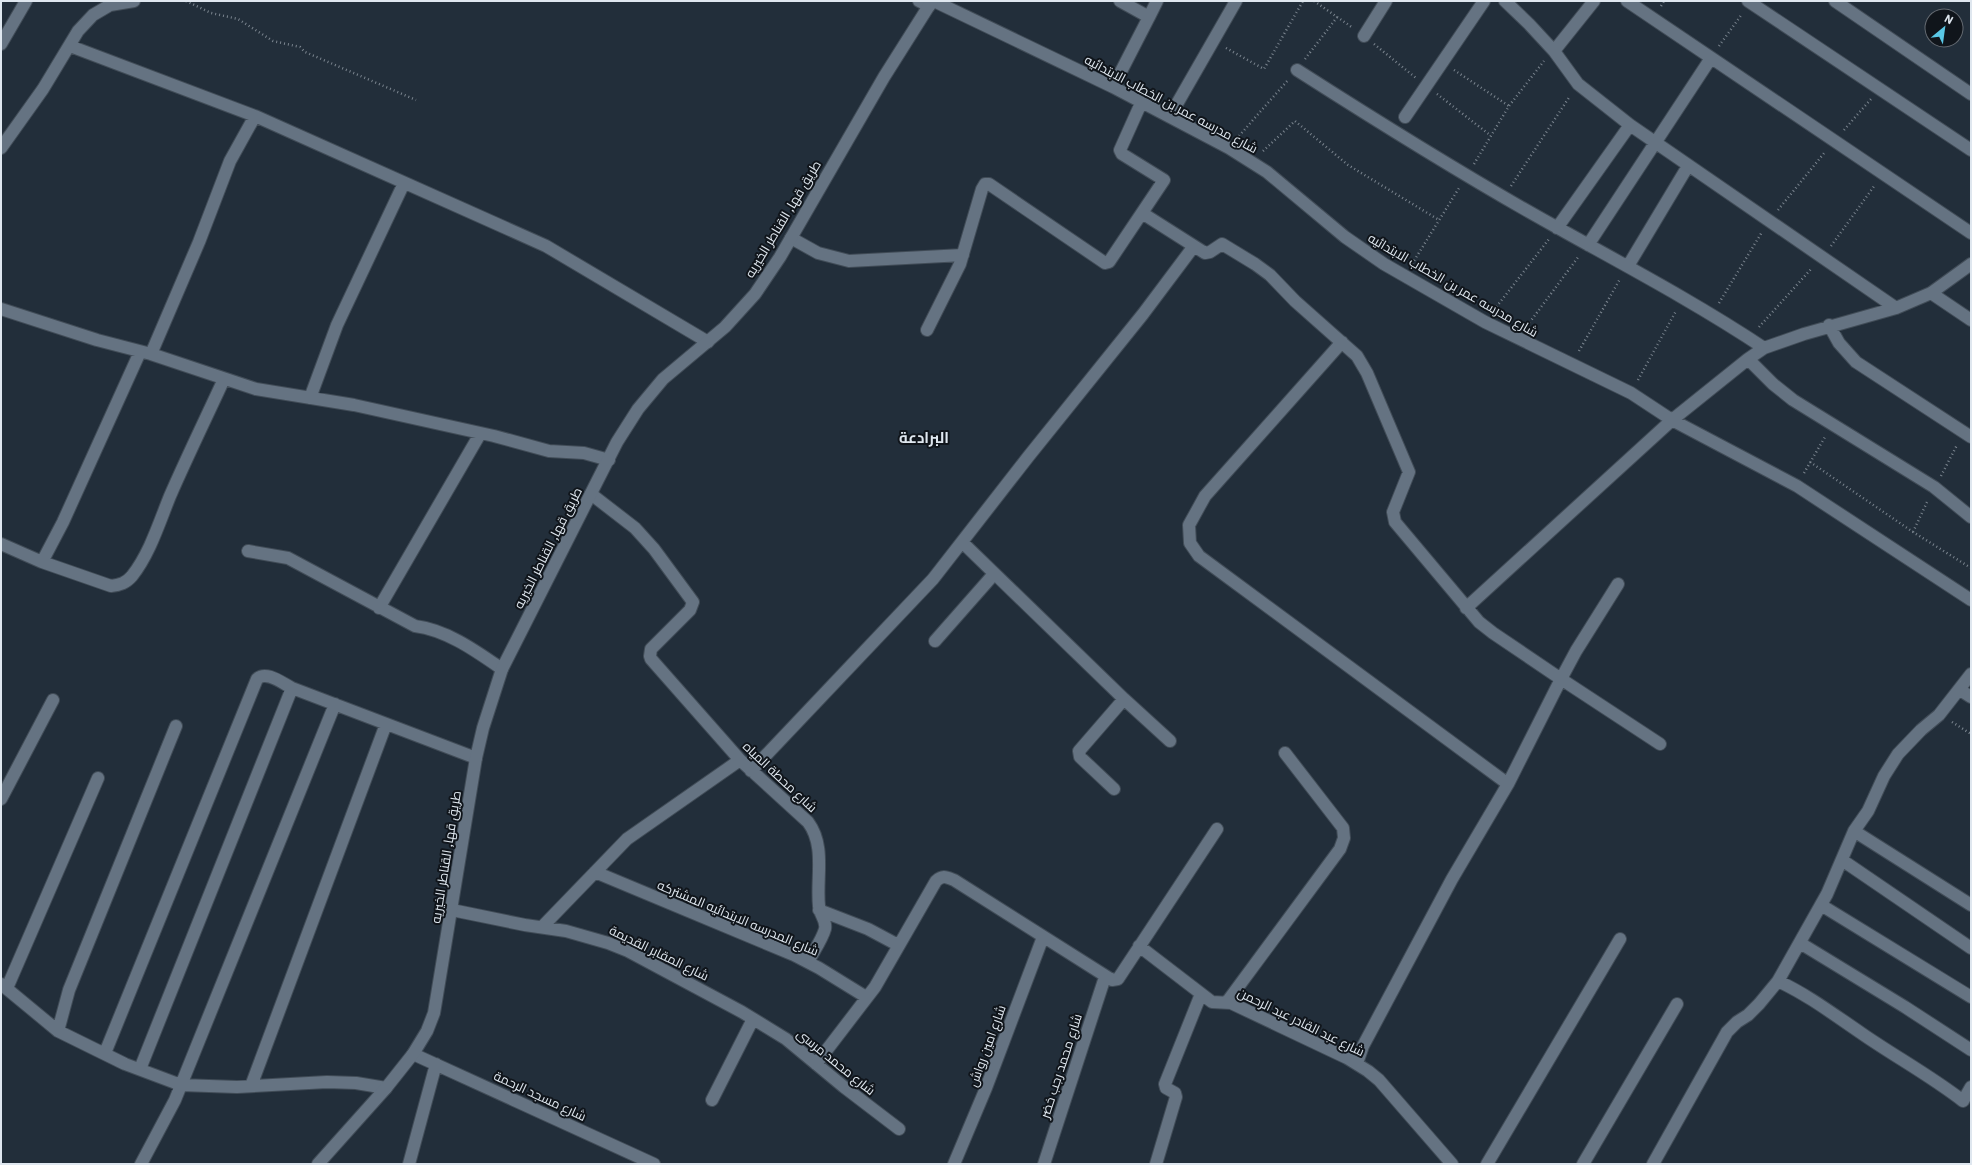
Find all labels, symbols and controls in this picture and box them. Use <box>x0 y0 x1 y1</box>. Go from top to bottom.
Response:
north arrow <box>1924 8 1964 48</box>
text: N <box>1942 11 1956 27</box>
street label: شارع مدرسه عمر بن الخطاب الابتدائيه <box>1082 51 1260 157</box>
street label: طريق قها, القناطر الخيريه <box>741 157 825 281</box>
street label: شارع مدرسه عمر بن الخطاب الابتدائيه <box>1365 229 1541 341</box>
district label: البرادعة <box>899 428 949 447</box>
street label: طريق قها, القناطر الخيريه <box>510 484 586 612</box>
street label: شارع محطة المياه <box>739 738 821 816</box>
street label: طريق قها, القناطر الخيريه <box>427 789 465 925</box>
street label: شارع المدرسه الابتدائيه المشتركه <box>655 876 821 960</box>
street label: شارع المقابر القديمة <box>606 922 712 984</box>
street label: شارع عبد القادر عبد الرحمن <box>1235 984 1367 1060</box>
street label: شارع امين رواش <box>964 1003 1010 1089</box>
street label: شارع محمد رجب خضر <box>1036 1011 1086 1122</box>
street label: شارع محمد مرسى <box>793 1025 879 1099</box>
street label: شارع مسجد الرحمة <box>491 1067 589 1125</box>

